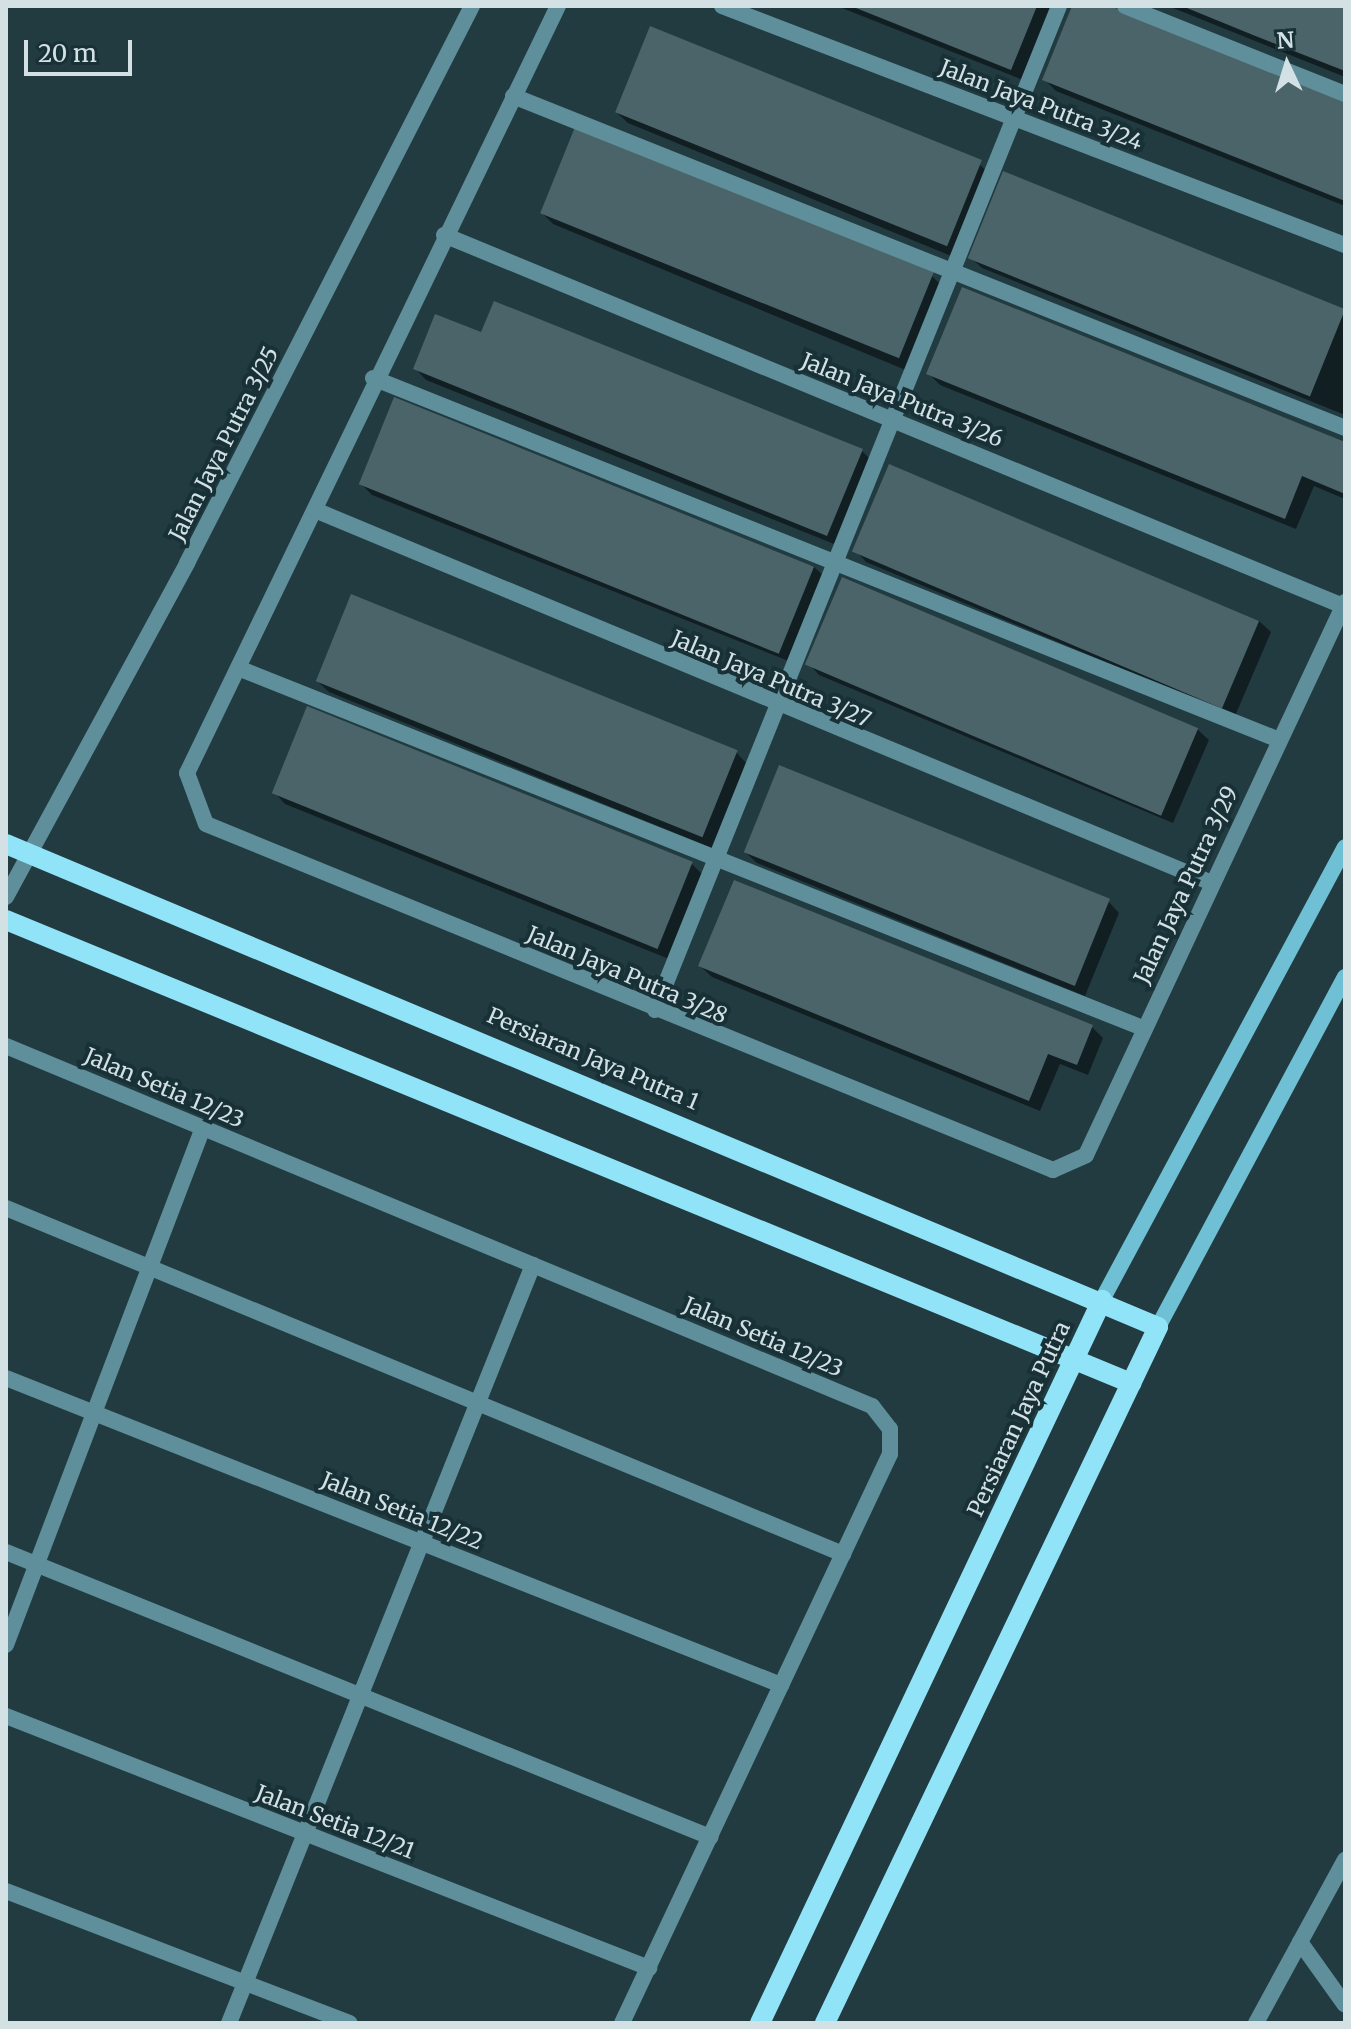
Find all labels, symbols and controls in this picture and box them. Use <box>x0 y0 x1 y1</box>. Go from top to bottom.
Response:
scale bar <box>28 24 136 74</box>
north arrow <box>1247 24 1327 104</box>
text: N <box>1276 25 1295 55</box>
text: 20 m <box>38 38 97 69</box>
street label: Jalan Jaya Putra 3/24 <box>936 54 1146 156</box>
street label: Jalan Jaya Putra 3/25 <box>164 342 284 546</box>
street label: Jalan Jaya Putra 3/26 <box>797 347 1007 453</box>
street label: Jalan Jaya Putra 3/27 <box>667 625 875 733</box>
street label: Jalan Jaya Putra 3/29 <box>1129 782 1243 988</box>
street label: Jalan Jaya Putra 3/28 <box>523 921 731 1029</box>
street label: Persiaran Jaya Putra 1 <box>483 1002 703 1116</box>
street label: Jalan Setia 12/23 <box>80 1042 248 1134</box>
street label: Jalan Setia 12/23 <box>679 1291 847 1383</box>
street label: Persiaran Jaya Putra <box>962 1317 1076 1521</box>
street label: Jalan Setia 12/22 <box>317 1467 487 1555</box>
street label: Jalan Setia 12/21 <box>252 1780 418 1864</box>

